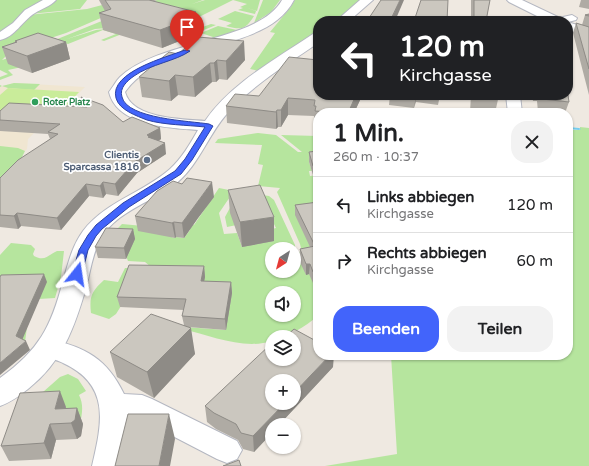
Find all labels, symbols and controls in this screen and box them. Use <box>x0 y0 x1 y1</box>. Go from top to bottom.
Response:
pin <box>170 10 204 51</box>
icon: arrive <box>176 16 198 38</box>
text: 120 m <box>399 30 485 64</box>
icon: left <box>333 32 385 84</box>
text: Kirchgasse <box>399 64 492 86</box>
marker: Roter Platz <box>30 97 40 107</box>
place label: Roter Platz <box>43 97 91 108</box>
text: 1 Min. <box>333 119 404 148</box>
button: close <box>511 121 553 163</box>
place label: Clientis Sparcassa 1816 <box>63 149 140 173</box>
text: 260 m · 10:37 <box>333 149 419 165</box>
marker: Clientis Sparcassa 1816 <box>142 155 152 165</box>
text: Links abbiegen <box>367 188 474 206</box>
icon: left <box>333 194 355 216</box>
text: 120 m <box>507 196 553 214</box>
text: Kirchgasse <box>367 206 434 222</box>
north arrow <box>265 242 301 278</box>
map controls <box>265 242 301 454</box>
text: Rechts abbiegen <box>367 244 487 262</box>
icon: right <box>333 250 355 272</box>
text: 60 m <box>516 252 553 270</box>
position arrow <box>56 253 98 295</box>
text: Kirchgasse <box>367 262 434 278</box>
button: sound <box>265 286 301 322</box>
button: Beenden <box>333 306 439 352</box>
button: Teilen <box>447 306 553 352</box>
button: layers <box>265 330 301 366</box>
button: + <box>265 374 301 410</box>
button: − <box>265 418 301 454</box>

